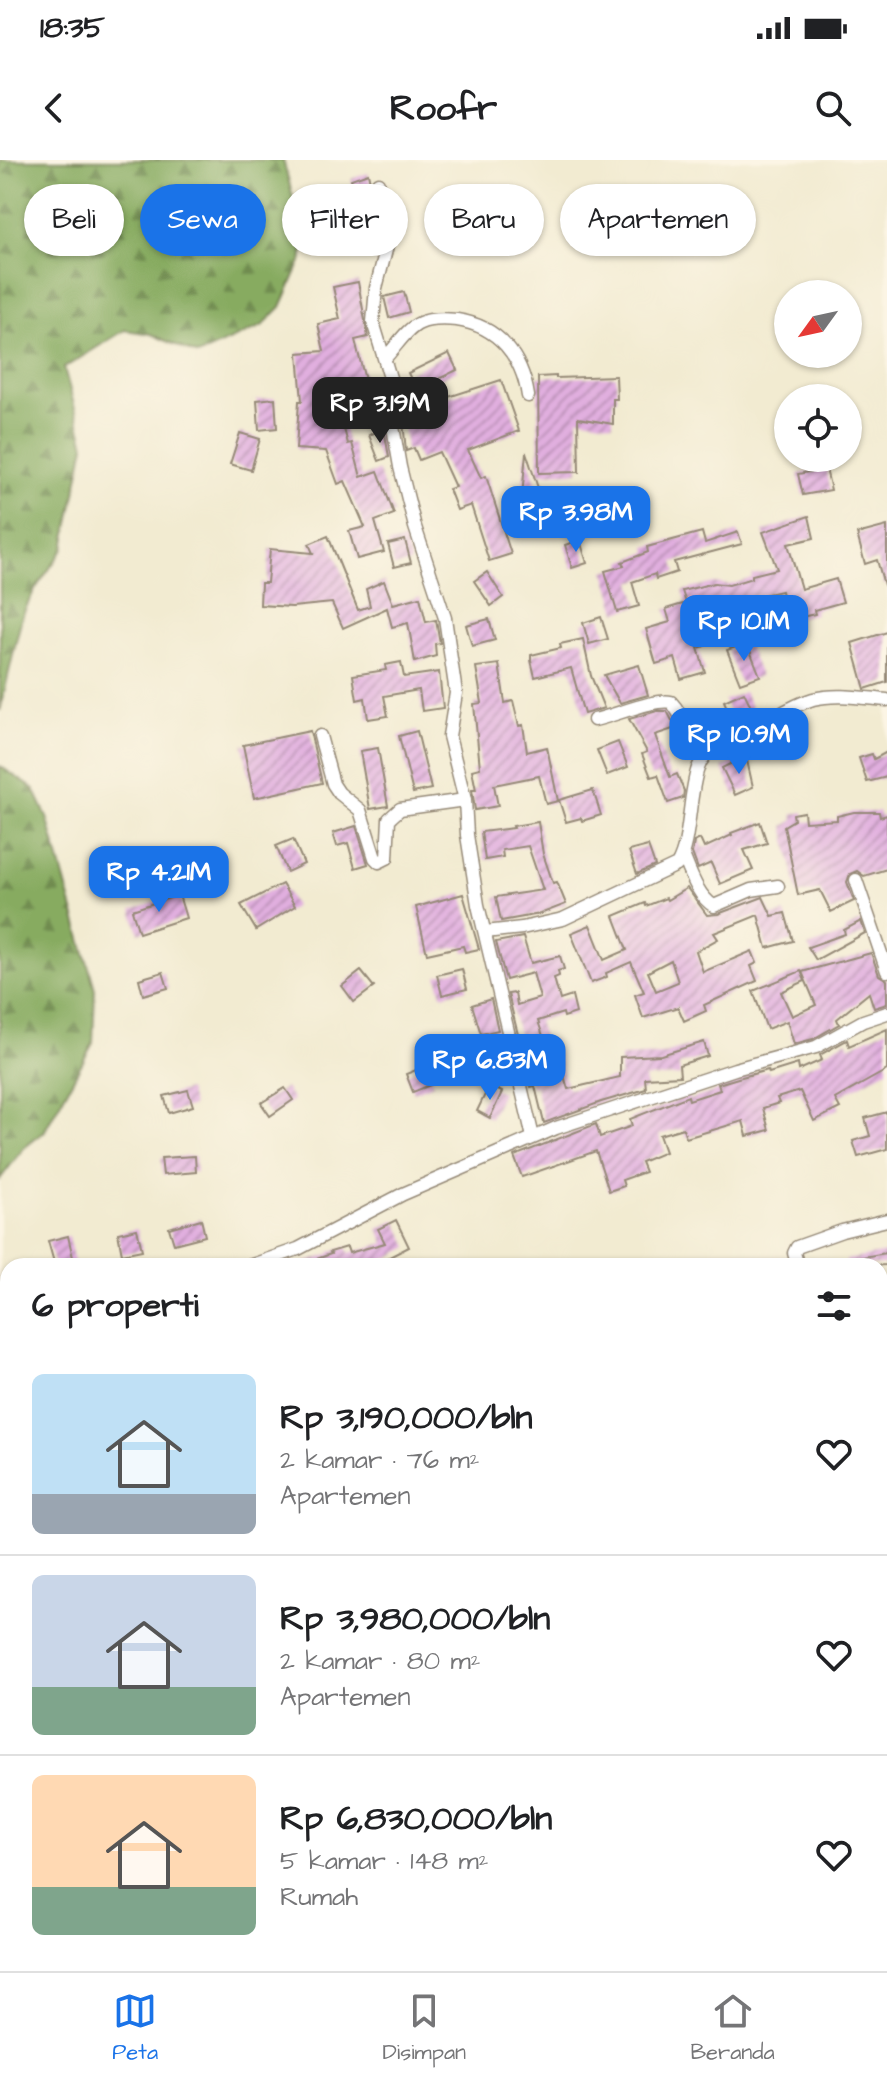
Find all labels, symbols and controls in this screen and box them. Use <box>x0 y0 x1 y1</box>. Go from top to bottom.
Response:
text: 18:35 <box>40 7 105 49</box>
text: Roofr <box>390 83 497 134</box>
icon: back <box>32 86 76 130</box>
icon: search <box>811 86 855 130</box>
chip: Beli <box>24 184 124 256</box>
chip: Sewa <box>140 184 266 256</box>
chip: Filter <box>282 184 408 256</box>
chip: Baru <box>424 184 544 256</box>
chip: Apartemen <box>560 184 756 256</box>
north arrow <box>774 280 862 368</box>
map controls <box>774 280 862 472</box>
pin: Rp 3.19M <box>297 377 463 445</box>
button: locate <box>774 384 862 472</box>
text: Rp 3.19M <box>330 385 430 421</box>
pin: Rp 3.98M <box>493 486 659 554</box>
text: Rp 3.98M <box>519 494 633 530</box>
pin: Rp 10.1M <box>661 595 827 663</box>
text: Rp 10.1M <box>698 603 790 639</box>
pin: Rp 10.9M <box>656 708 822 776</box>
text: Rp 10.9M <box>687 716 791 752</box>
pin: Rp 4.21M <box>76 846 242 914</box>
text: Rp 4.21M <box>107 854 211 890</box>
pin: Rp 6.83M <box>407 1034 573 1102</box>
text: Rp 6.83M <box>433 1042 547 1078</box>
text: 6 properti <box>32 1282 199 1330</box>
icon: filters <box>812 1284 856 1328</box>
text: Rp 3,190,000/bln <box>280 1394 533 1442</box>
icon: home <box>96 1406 192 1502</box>
icon: heart <box>812 1432 856 1476</box>
text: 2 kamar · 76 m² <box>280 1442 479 1478</box>
text: Apartemen <box>280 1478 411 1514</box>
text: Rp 3,980,000/bln <box>280 1595 550 1643</box>
icon: home <box>96 1607 192 1703</box>
icon: heart <box>812 1633 856 1677</box>
text: 2 kamar · 80 m² <box>280 1643 480 1679</box>
text: Apartemen <box>280 1679 411 1715</box>
text: Rp 6,830,000/bln <box>280 1795 552 1843</box>
icon: home <box>96 1807 192 1903</box>
icon: heart <box>812 1833 856 1877</box>
text: 5 kamar · 148 m² <box>280 1843 489 1879</box>
text: Rumah <box>280 1879 358 1915</box>
tab: Peta <box>112 1989 158 2068</box>
tab: Disimpan <box>383 1989 466 2068</box>
tab: Beranda <box>690 1989 775 2068</box>

